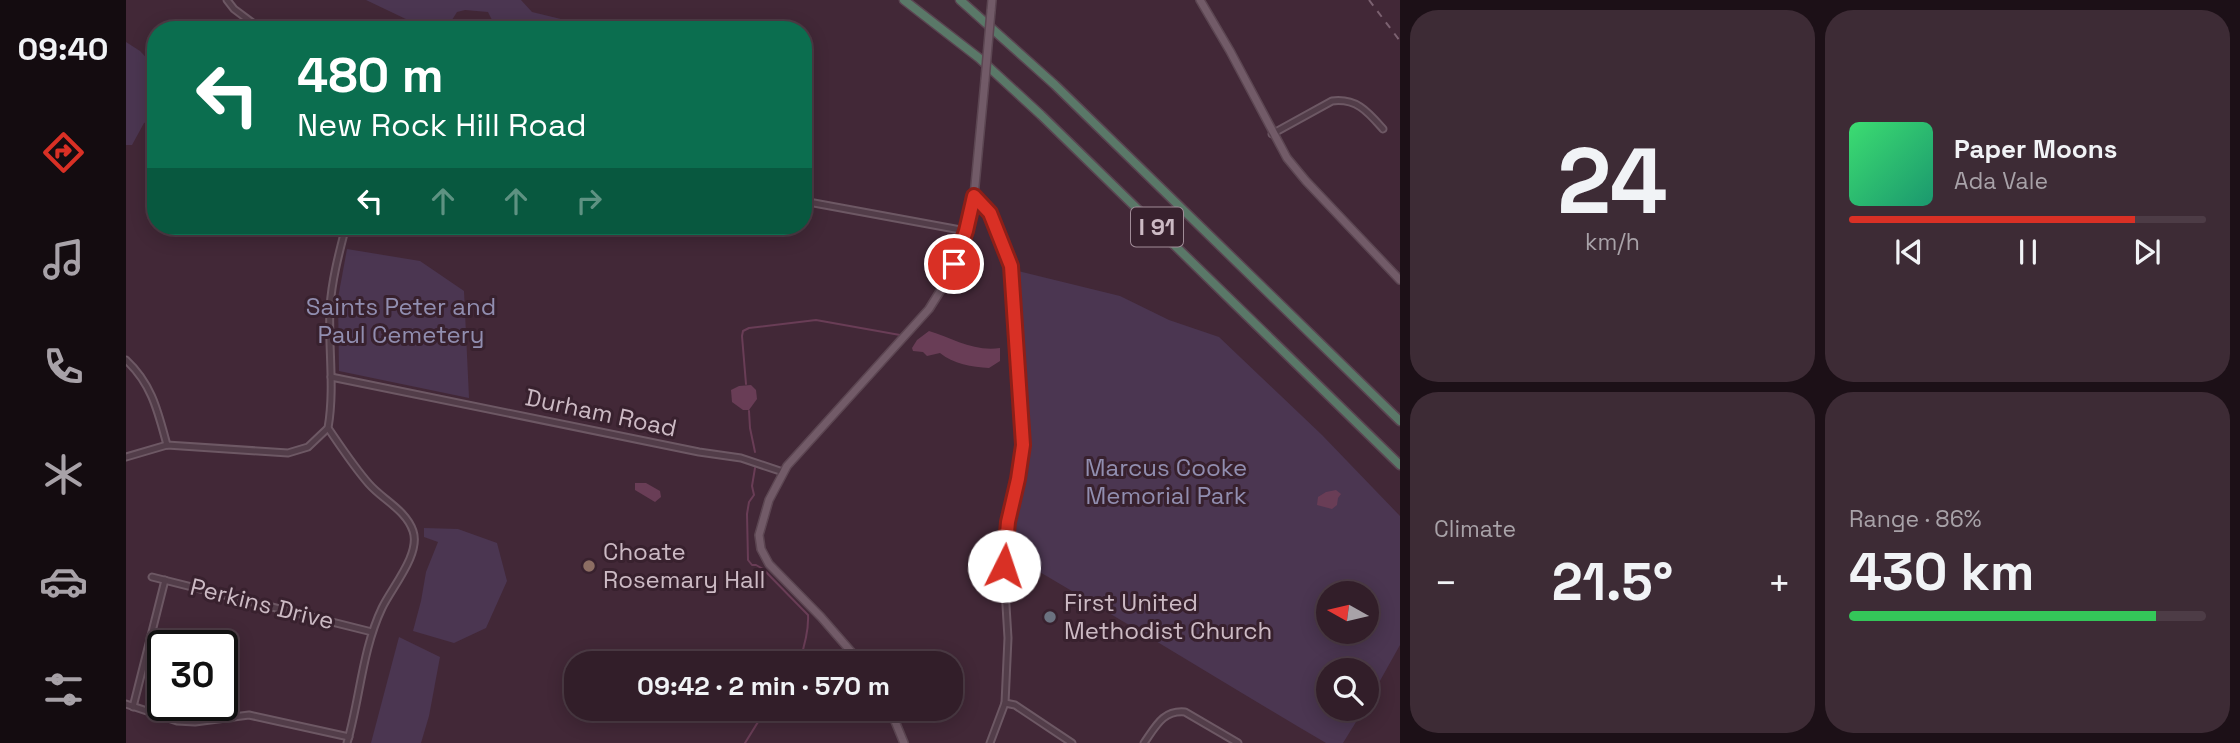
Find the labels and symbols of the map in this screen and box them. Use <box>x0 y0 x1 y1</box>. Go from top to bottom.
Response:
road number: I 91 <box>1131 208 1183 246</box>
pin <box>924 234 984 294</box>
park label: Saints Peter and Paul Cemetery <box>306 291 496 350</box>
street label: Durham Road <box>523 381 680 444</box>
park label: Marcus Cooke Memorial Park <box>1085 452 1247 511</box>
position arrow <box>967 529 1041 603</box>
place label: Choate Rosemary Hall <box>603 536 765 595</box>
marker: Choate Rosemary Hall <box>581 558 597 574</box>
street label: Perkins Drive <box>187 571 337 636</box>
north arrow <box>1316 581 1379 644</box>
place label: First United Methodist Church <box>1064 587 1272 646</box>
marker: First United Methodist Church <box>1042 609 1058 625</box>
speed limit sign: 30 <box>147 630 238 721</box>

